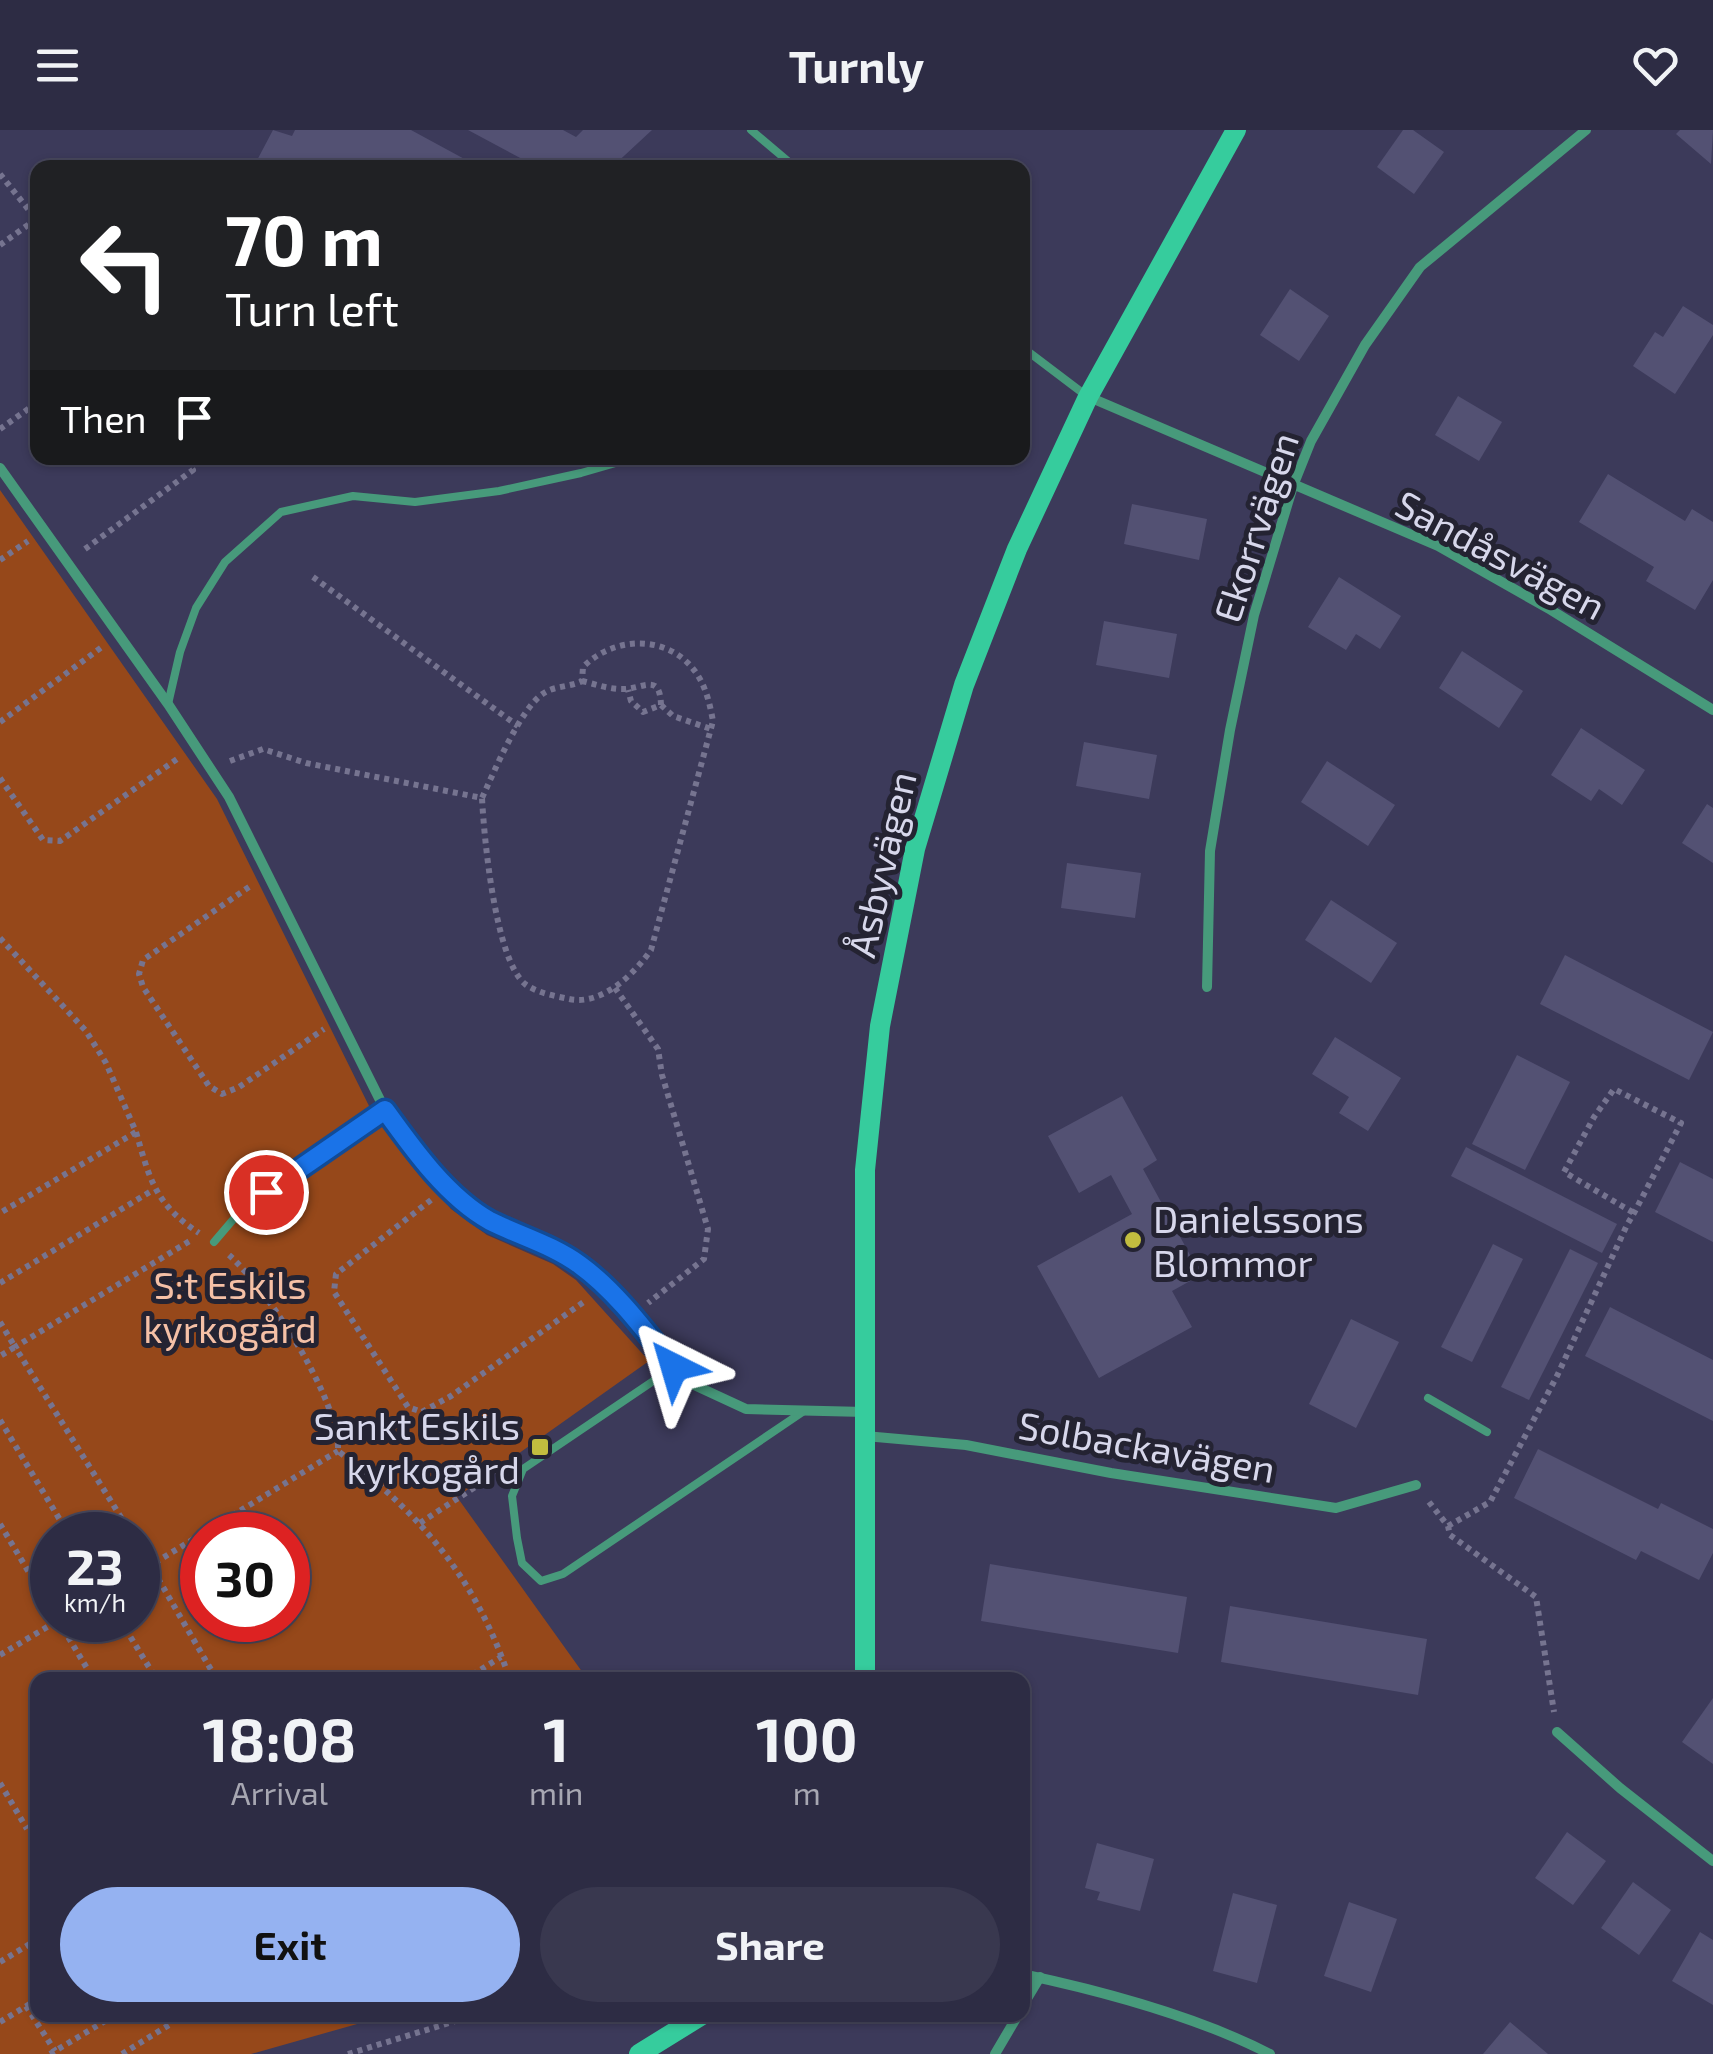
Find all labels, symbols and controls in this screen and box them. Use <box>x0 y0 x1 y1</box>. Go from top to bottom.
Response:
icon: menu <box>30 38 85 93</box>
text: Turnly <box>789 38 924 92</box>
icon: heart <box>1628 38 1683 93</box>
text: 70 m <box>225 196 383 280</box>
icon: left <box>60 200 190 330</box>
text: Turn left <box>225 281 399 335</box>
icon: arrive <box>167 390 222 445</box>
text: Then <box>60 395 147 441</box>
street label: Ekorrvägen <box>1203 426 1307 628</box>
street label: Sandåsvägen <box>1388 480 1614 628</box>
street label: Åsbyvägen <box>837 767 925 961</box>
pin <box>224 1150 309 1235</box>
icon: arrive <box>239 1165 294 1220</box>
place label: Danielssons Blommor <box>1153 1195 1364 1285</box>
marker: Danielssons Blommor <box>1122 1229 1144 1251</box>
park label: S:t Eskils kyrkogård <box>143 1261 317 1351</box>
position arrow <box>622 1315 726 1419</box>
street label: Solbackavägen <box>1015 1401 1279 1491</box>
place label: Sankt Eskils kyrkogård <box>314 1402 520 1492</box>
marker: Sankt Eskils kyrkogård <box>529 1436 551 1458</box>
speed limit sign: 30 <box>180 1512 310 1642</box>
text: 23 <box>66 1535 124 1595</box>
text: km/h <box>64 1587 126 1617</box>
text: 18:08 <box>202 1702 356 1774</box>
text: 1 <box>543 1702 569 1774</box>
text: 100 <box>756 1702 858 1774</box>
text: Arrival <box>231 1773 328 1811</box>
text: min <box>529 1773 583 1811</box>
text: m <box>793 1773 821 1811</box>
button: Exit <box>60 1887 520 2002</box>
button: Share <box>540 1887 1000 2002</box>

